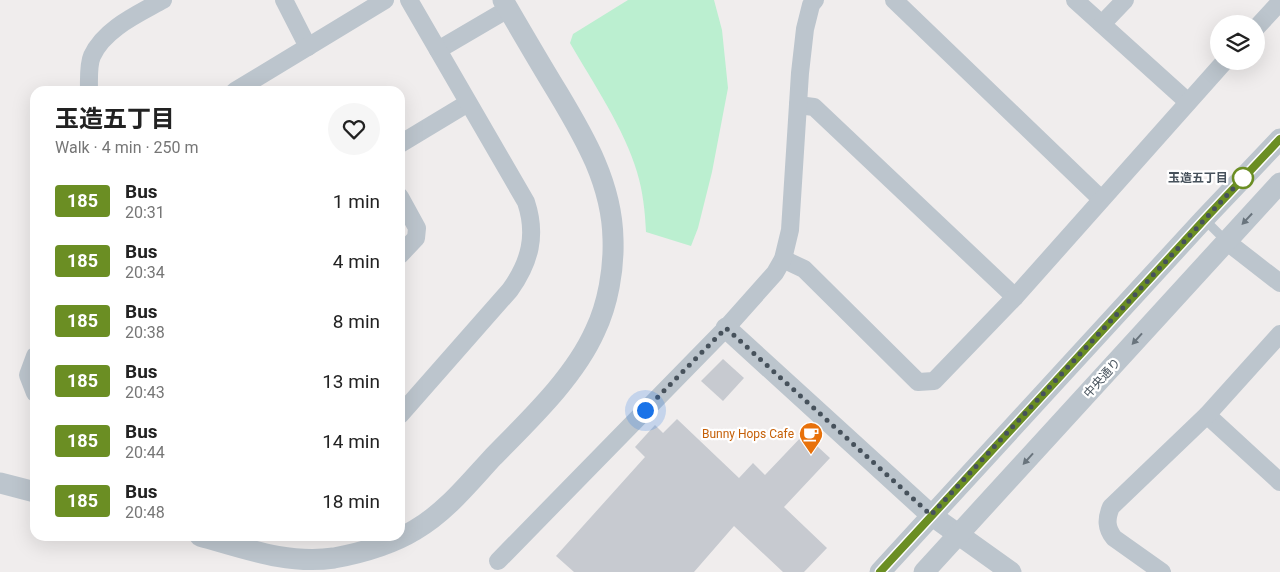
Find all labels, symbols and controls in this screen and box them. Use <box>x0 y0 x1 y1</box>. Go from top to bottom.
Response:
map controls <box>1210 15 1265 70</box>
button: layers <box>1210 15 1265 70</box>
button: heart <box>328 103 380 155</box>
text: 玉造五丁目 <box>55 105 175 133</box>
text: Walk · 4 min · 250 m <box>55 138 199 157</box>
marker: 玉造五丁目 <box>1232 167 1254 189</box>
place label: 玉造五丁目 <box>1168 171 1228 185</box>
text: Bus <box>125 180 158 203</box>
text: 185 <box>67 190 98 211</box>
text: 1 min <box>333 190 380 213</box>
text: 20:31 <box>125 203 165 222</box>
one-way arrow <box>1241 213 1253 225</box>
text: Bus <box>125 240 158 263</box>
text: 185 <box>67 250 98 271</box>
text: 4 min <box>333 250 380 273</box>
text: 20:34 <box>125 263 165 282</box>
text: Bus <box>125 300 158 323</box>
text: 185 <box>67 310 98 331</box>
text: 8 min <box>333 310 380 333</box>
text: 20:38 <box>125 323 165 342</box>
one-way arrow <box>1131 332 1143 344</box>
street label: 中央通り <box>1081 355 1123 401</box>
text: Bus <box>125 360 158 383</box>
text: 185 <box>67 370 98 391</box>
text: 13 min <box>322 370 380 393</box>
text: 20:43 <box>125 383 165 402</box>
your location <box>633 398 658 423</box>
text: Bus <box>125 420 158 443</box>
cafe icon: Bunny Hops Cafe <box>798 421 824 455</box>
place label: Bunny Hops Cafe <box>702 427 794 441</box>
text: 185 <box>67 430 98 451</box>
text: 14 min <box>322 430 380 453</box>
text: 20:44 <box>125 443 165 462</box>
one-way arrow <box>1022 452 1033 465</box>
text: Bus <box>125 480 158 503</box>
text: 185 <box>67 490 98 511</box>
text: 18 min <box>322 490 380 513</box>
text: 20:48 <box>125 503 165 522</box>

